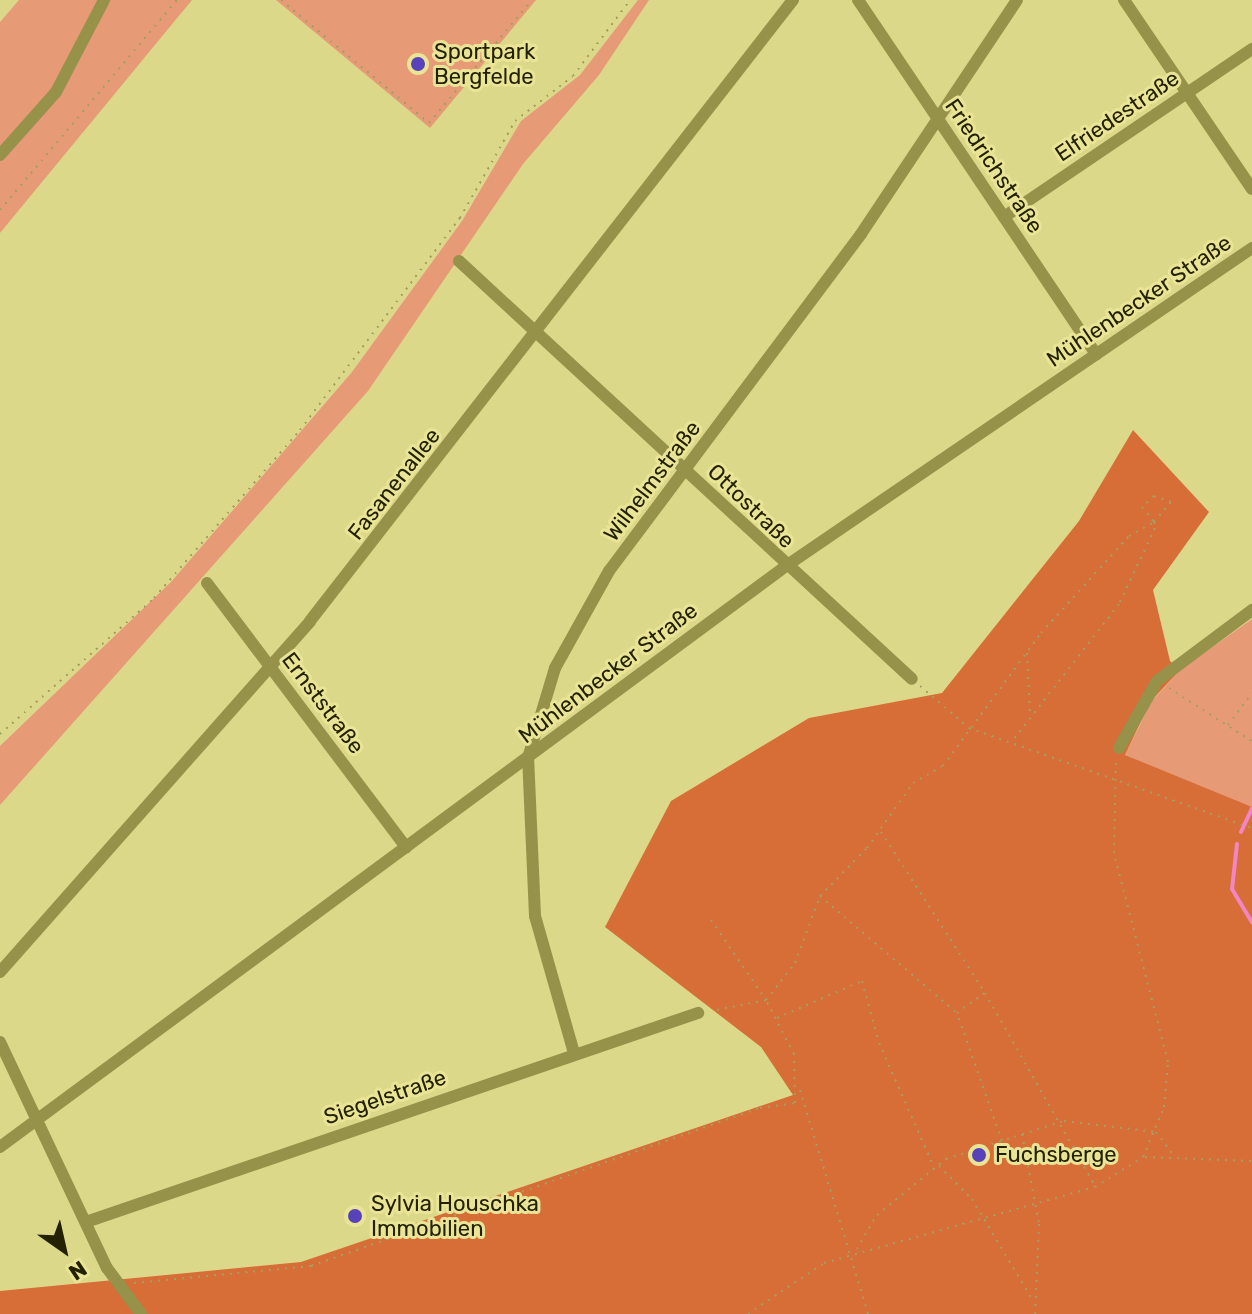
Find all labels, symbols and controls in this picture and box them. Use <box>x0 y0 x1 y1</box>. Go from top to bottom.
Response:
place label: Sportpark Bergfelde <box>434 38 535 90</box>
marker: Sportpark Bergfelde <box>409 55 427 73</box>
street label: Elfriedestraße <box>1050 65 1184 167</box>
street label: Friedrichstraße <box>939 94 1049 238</box>
street label: Mühlenbecker Straße <box>1041 229 1237 373</box>
street label: Wilhelmstraße <box>598 415 706 547</box>
street label: Fasanenallee <box>342 423 446 545</box>
street label: Ottostraße <box>702 458 800 554</box>
street label: Mühlenbecker Straße <box>513 597 703 749</box>
street label: Ernststraße <box>276 647 370 759</box>
street label: Siegelstraße <box>320 1064 450 1130</box>
place label: Fuchsberge <box>995 1142 1117 1168</box>
marker: Fuchsberge <box>970 1146 988 1164</box>
place label: Sylvia Houschka Immobilien <box>371 1190 539 1242</box>
marker: Sylvia Houschka Immobilien <box>346 1207 364 1225</box>
north arrow <box>24 1210 104 1290</box>
text: N <box>64 1255 92 1286</box>

